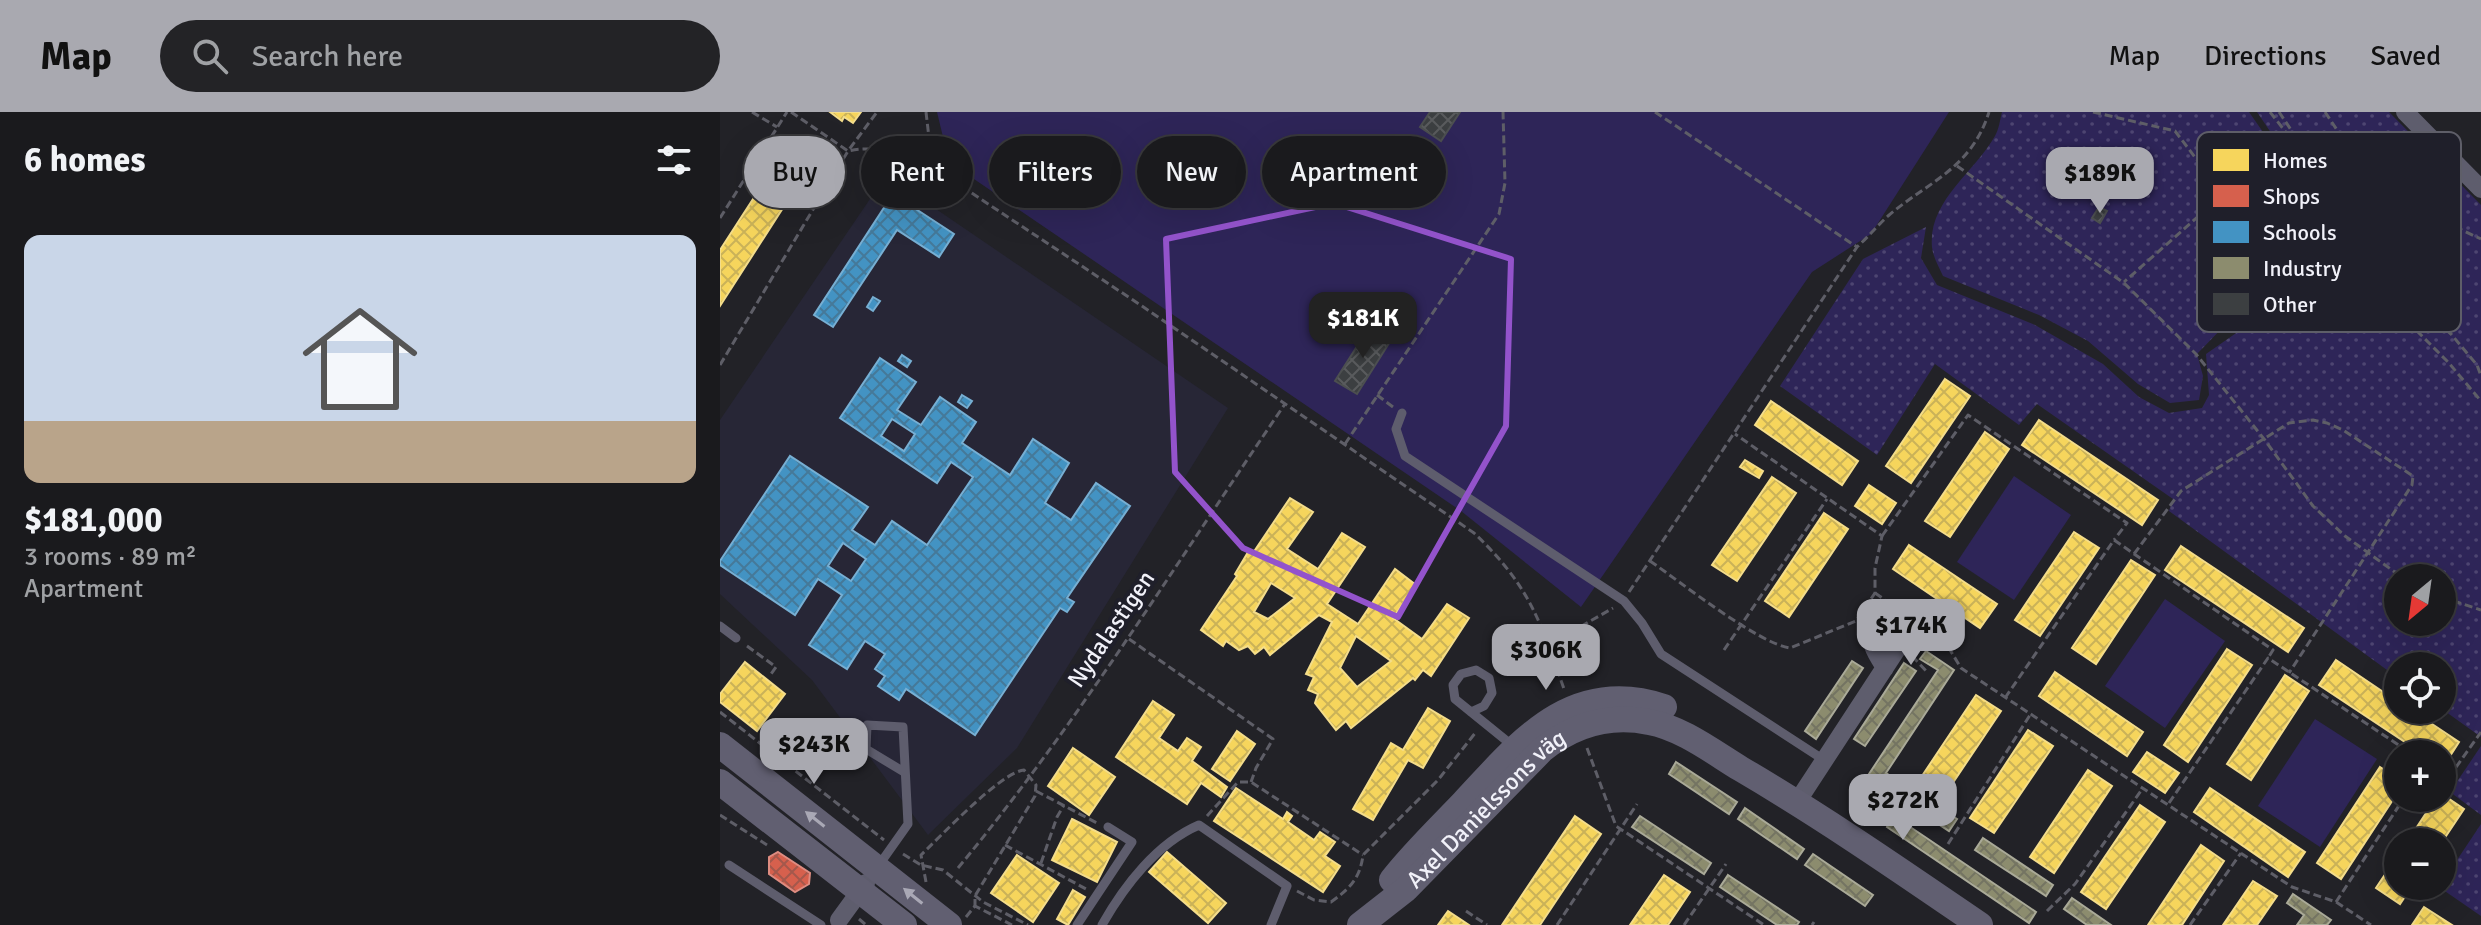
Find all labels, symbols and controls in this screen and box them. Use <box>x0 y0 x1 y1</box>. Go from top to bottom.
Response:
search box <box>160 20 720 92</box>
text: Map <box>40 33 112 80</box>
icon: search <box>188 34 232 78</box>
text: Search here <box>252 38 403 75</box>
text: Map <box>2108 39 2160 73</box>
text: Directions <box>2204 39 2326 73</box>
text: Saved <box>2370 39 2441 73</box>
legend <box>2197 132 2461 332</box>
chip: Buy <box>744 136 845 208</box>
chip: Rent <box>861 136 973 208</box>
chip: Filters <box>989 136 1121 208</box>
chip: New <box>1137 136 1246 208</box>
chip: Apartment <box>1262 136 1446 208</box>
icon: filters <box>652 138 696 182</box>
text: 6 homes <box>24 139 145 181</box>
pin: $189K <box>2044 147 2156 215</box>
text: Homes <box>2263 147 2327 174</box>
text: $189K <box>2064 157 2136 189</box>
text: Shops <box>2263 183 2320 210</box>
text: Schools <box>2263 219 2337 246</box>
text: Industry <box>2263 255 2342 282</box>
icon: home <box>288 287 432 431</box>
text: Other <box>2263 291 2316 318</box>
pin: $181K <box>1307 292 1419 360</box>
text: $181K <box>1327 302 1399 334</box>
text: $181,000 <box>24 499 163 541</box>
text: 3 rooms · 89 m² <box>24 541 197 573</box>
north arrow <box>2384 564 2456 636</box>
map controls <box>2384 564 2456 900</box>
street label: Nydalastigen <box>1061 565 1161 693</box>
text: Apartment <box>24 573 143 605</box>
pin: $174K <box>1855 599 1967 667</box>
text: $174K <box>1875 609 1947 641</box>
pin: $306K <box>1490 624 1602 692</box>
text: $306K <box>1510 634 1582 666</box>
button: locate <box>2384 652 2456 724</box>
pin: $243K <box>758 718 870 786</box>
street label: Axel Danielssons väg <box>1400 722 1571 895</box>
text: $243K <box>778 728 850 760</box>
button: + <box>2384 740 2456 812</box>
pin: $272K <box>1847 774 1959 842</box>
text: $272K <box>1867 784 1939 816</box>
one-way arrow <box>805 812 825 828</box>
button: − <box>2384 828 2456 900</box>
one-way arrow <box>903 888 923 905</box>

